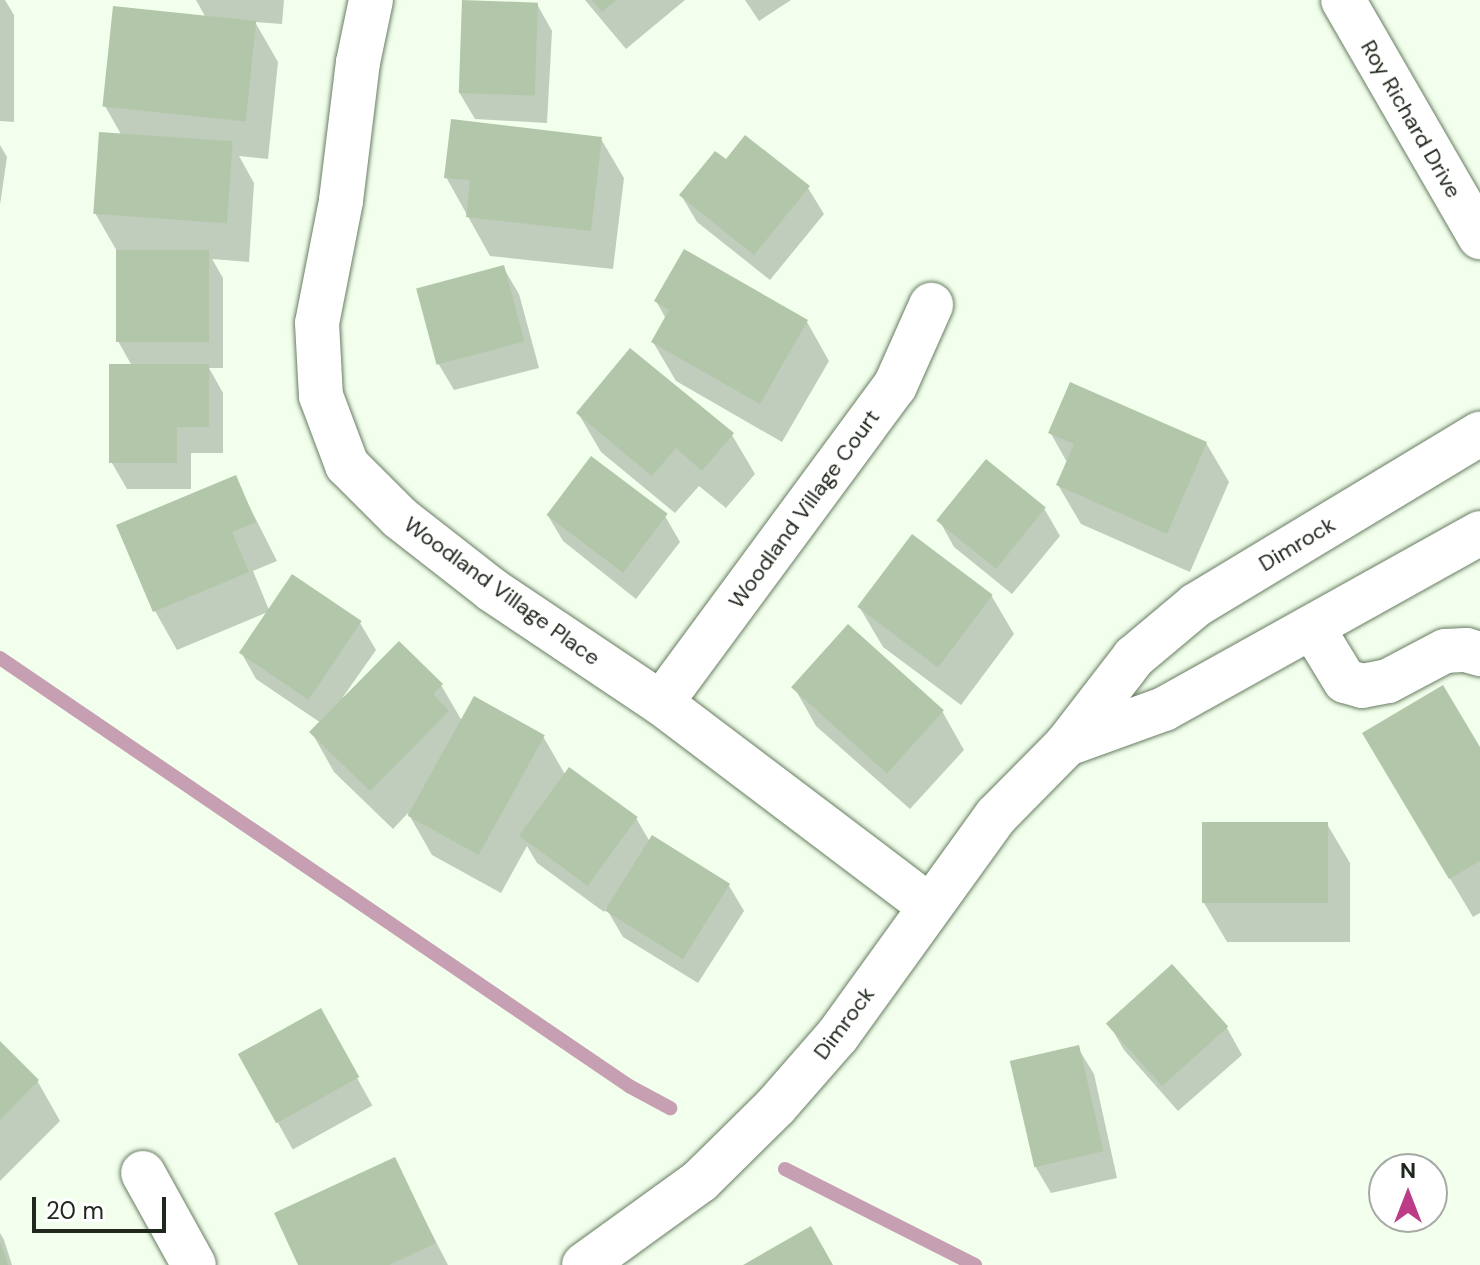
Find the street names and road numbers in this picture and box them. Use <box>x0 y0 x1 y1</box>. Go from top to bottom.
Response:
street label: Roy Richard Drive <box>1355 35 1467 203</box>
street label: Woodland Village Court <box>723 404 885 614</box>
street label: Woodland Village Place <box>399 511 605 671</box>
street label: Dimrock <box>1254 511 1340 577</box>
street label: Dimrock <box>808 981 880 1065</box>

